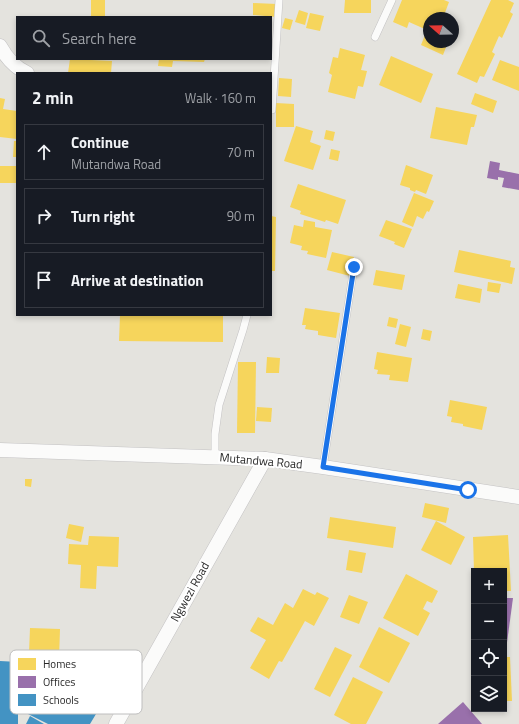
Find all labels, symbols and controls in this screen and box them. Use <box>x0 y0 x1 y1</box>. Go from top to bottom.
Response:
north arrow <box>423 12 459 48</box>
search box <box>16 16 272 60</box>
icon: search <box>30 27 52 49</box>
text: Search here <box>62 27 136 50</box>
text: 2 min <box>32 85 73 111</box>
text: Walk · 160 m <box>185 88 256 108</box>
text: Continue <box>71 131 129 154</box>
icon: ahead <box>33 141 55 163</box>
text: 70 m <box>227 142 255 162</box>
text: Mutandwa Road <box>71 154 161 174</box>
icon: right <box>33 205 55 227</box>
text: Turn right <box>71 205 135 228</box>
text: 90 m <box>227 206 255 226</box>
route end <box>345 258 363 276</box>
icon: arrive <box>33 269 55 291</box>
text: Arrive at destination <box>71 269 204 292</box>
street label: Mutandwa Road <box>219 447 303 474</box>
route start <box>459 481 477 499</box>
street label: Ngwezi Road <box>165 558 214 625</box>
map controls <box>471 568 507 712</box>
button: + <box>471 568 507 604</box>
button: − <box>471 604 507 640</box>
button: locate <box>471 640 507 676</box>
legend <box>10 650 142 714</box>
text: Homes <box>43 656 76 672</box>
text: Offices <box>43 674 75 690</box>
button: layers <box>471 676 507 712</box>
text: Schools <box>43 692 79 708</box>

